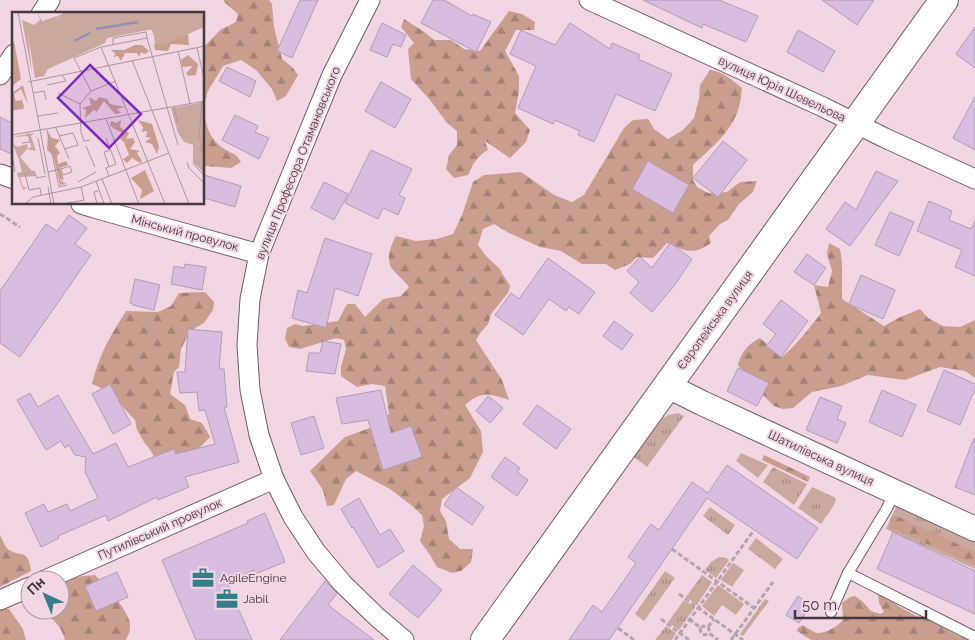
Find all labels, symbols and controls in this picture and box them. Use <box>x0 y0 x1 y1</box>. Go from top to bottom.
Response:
inset map <box>12 12 205 205</box>
street label: вулиця Юрія Шевельова <box>716 53 848 125</box>
street label: вулиця Професора Отамановського <box>253 65 343 261</box>
street label: Мінський провулок <box>130 212 240 254</box>
street label: Європейська вулиця <box>674 268 756 372</box>
street label: Шатилівська вулиця <box>766 427 876 489</box>
street label: Путилівський провулок <box>96 495 224 563</box>
office icon: AgileEngine <box>190 565 216 591</box>
north arrow <box>20 570 70 620</box>
place label: AgileEngine <box>220 571 287 585</box>
text: Пн <box>24 573 48 598</box>
office icon: Jabil <box>214 586 240 612</box>
scale bar <box>795 588 926 620</box>
place label: Jabil <box>243 592 269 606</box>
text: 50 m <box>802 596 837 614</box>

